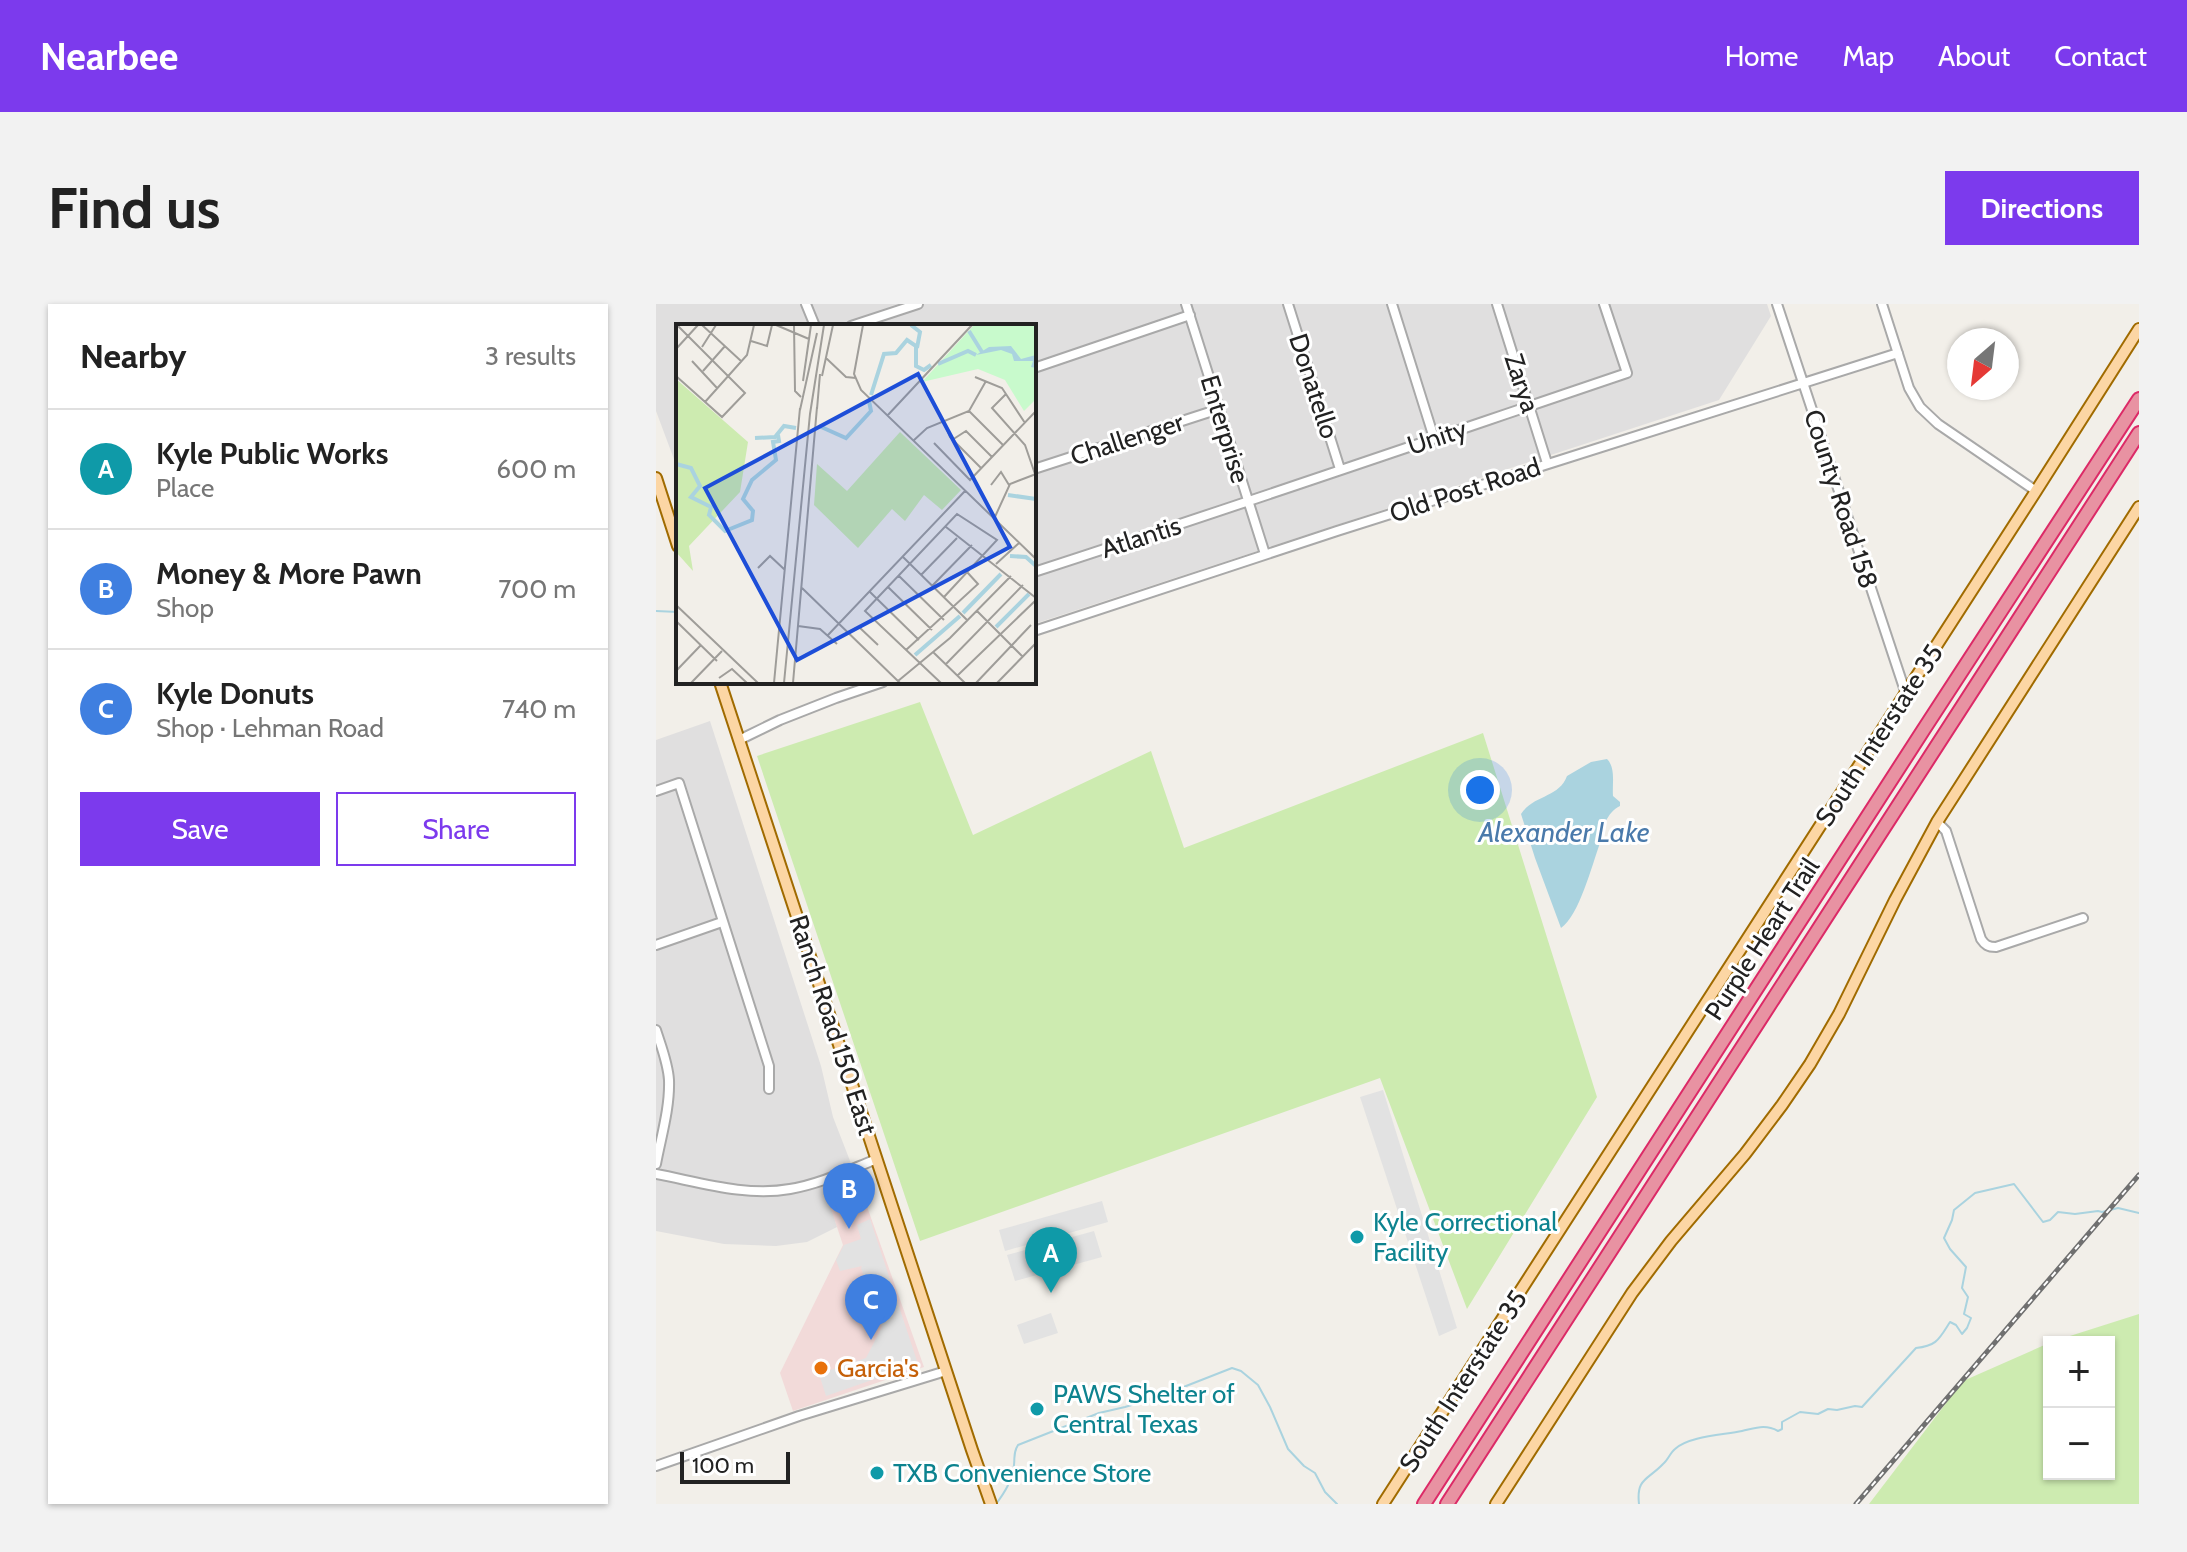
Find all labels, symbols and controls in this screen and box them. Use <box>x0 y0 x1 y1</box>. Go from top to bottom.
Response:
text: Nearbee <box>40 33 178 80</box>
text: Home <box>1725 39 1798 73</box>
text: Map <box>1842 39 1894 73</box>
text: About <box>1938 39 2010 73</box>
text: Contact <box>2054 39 2147 73</box>
button: Directions <box>1945 171 2139 245</box>
text: Find us <box>48 174 221 242</box>
inset map <box>676 324 1036 684</box>
north arrow <box>1947 328 2019 400</box>
street label: Donatello <box>1282 330 1346 442</box>
text: Nearby <box>80 335 187 377</box>
text: 3 results <box>485 340 576 372</box>
street label: Zarya <box>1497 349 1547 417</box>
street label: Enterprise <box>1193 371 1257 487</box>
street label: Challenger <box>1066 405 1188 472</box>
street label: County Road 158 <box>1797 406 1885 592</box>
street label: Unity <box>1403 412 1471 462</box>
text: Kyle Public Works <box>156 435 388 472</box>
street label: Old Post Road <box>1386 451 1544 529</box>
text: A <box>98 453 114 485</box>
text: 600 m <box>496 453 576 485</box>
text: Place <box>156 472 214 504</box>
street label: Atlantis <box>1097 509 1185 565</box>
text: Money & More Pawn <box>156 555 422 592</box>
text: B <box>98 573 114 605</box>
text: 700 m <box>498 573 576 605</box>
text: Shop <box>156 592 214 624</box>
street label: South Interstate 35 <box>1808 638 1950 832</box>
text: Kyle Donuts <box>156 675 314 712</box>
text: C <box>98 693 114 725</box>
text: 740 m <box>502 693 576 725</box>
text: Shop · Lehman Road <box>156 712 384 744</box>
your location <box>1460 770 1500 810</box>
button: Save <box>80 792 320 866</box>
button: Share <box>336 792 576 866</box>
water label: Alexander Lake <box>1477 815 1650 849</box>
street label: Purple Heart Trail <box>1698 852 1826 1026</box>
street label: Ranch Road 150 East <box>782 911 884 1139</box>
pin: B <box>823 1163 875 1229</box>
place label: Kyle Correctional Facility <box>1373 1206 1557 1268</box>
pin: A <box>1025 1227 1077 1293</box>
marker: Kyle Correctional Facility <box>1348 1228 1366 1246</box>
pin: C <box>845 1274 897 1340</box>
street label: South Interstate 35 <box>1392 1284 1534 1478</box>
map controls <box>2043 1336 2115 1480</box>
button: + <box>2043 1336 2115 1408</box>
place label: Garcia's <box>837 1352 919 1384</box>
marker: Garcia's <box>812 1359 830 1377</box>
place label: PAWS Shelter of Central Texas <box>1053 1378 1235 1440</box>
marker: PAWS Shelter of Central Texas <box>1028 1400 1046 1418</box>
button: − <box>2043 1408 2115 1480</box>
scale bar <box>680 1448 790 1484</box>
text: 100 m <box>692 1452 754 1479</box>
place label: TXB Convenience Store <box>893 1457 1151 1489</box>
marker: TXB Convenience Store <box>868 1464 886 1482</box>

